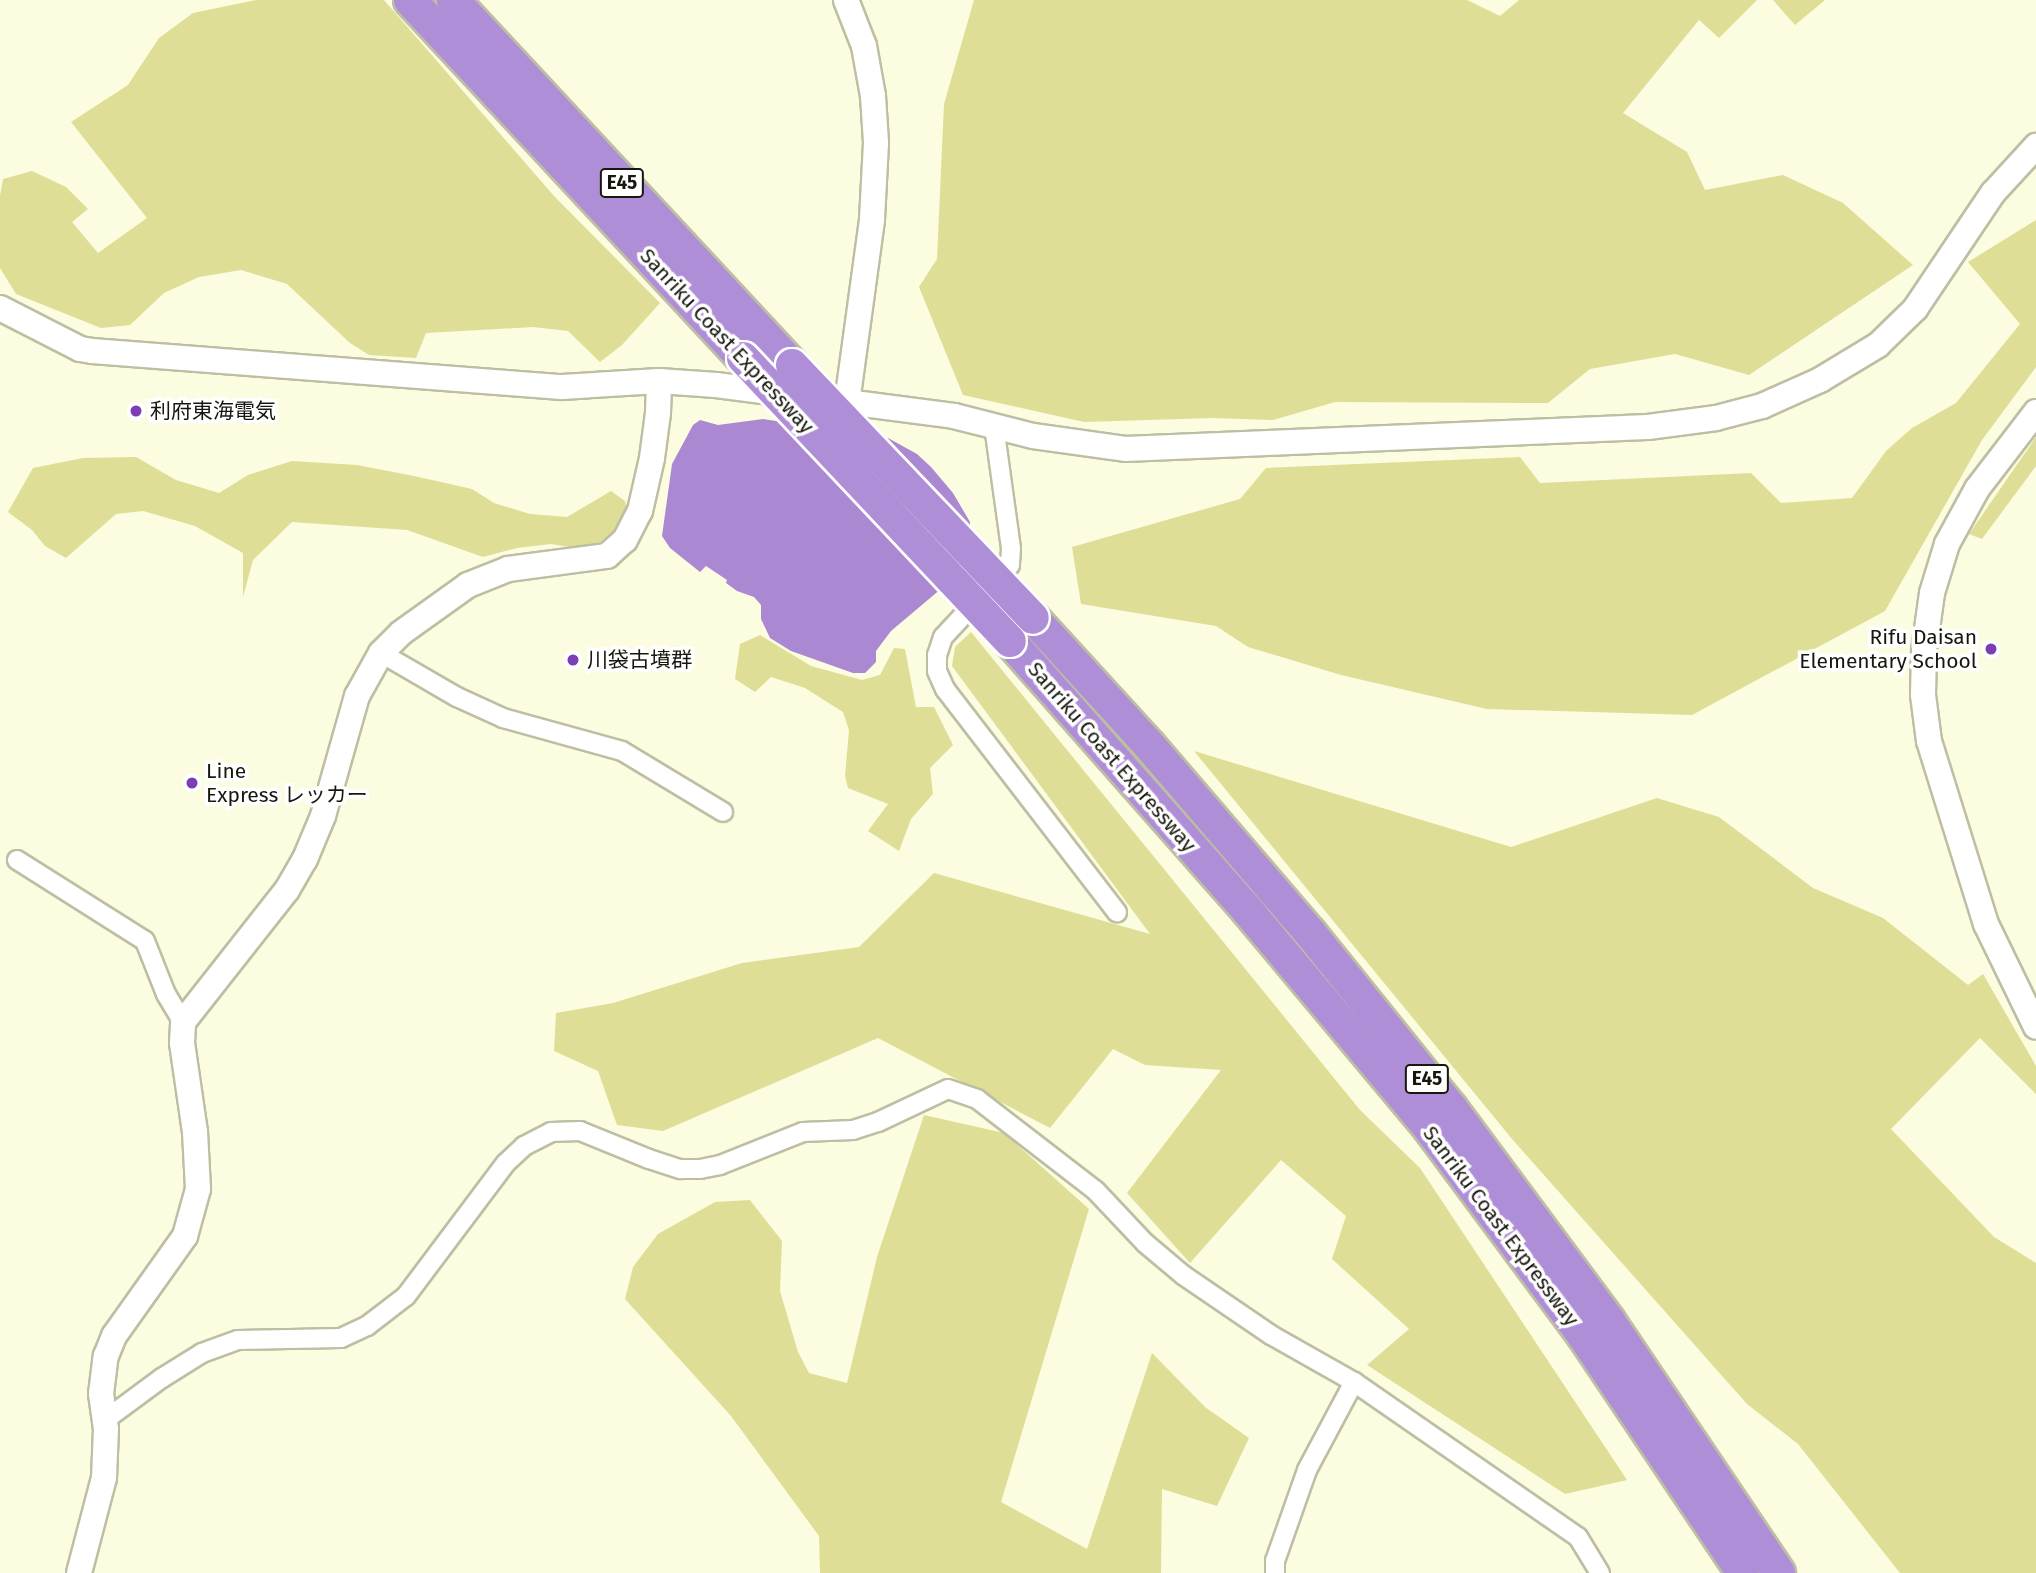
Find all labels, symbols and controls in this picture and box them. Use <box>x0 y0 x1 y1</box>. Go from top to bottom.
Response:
road number: E45 <box>599 168 645 198</box>
street label: Sanriku Coast Expressway <box>635 243 819 439</box>
place label: 利府東海電気 <box>150 398 276 424</box>
marker: 利府東海電気 <box>128 403 144 419</box>
place label: Rifu Daisan Elementary School <box>1799 624 1977 674</box>
marker: Rifu Daisan Elementary School <box>1983 641 1999 657</box>
place label: 川袋古墳群 <box>587 647 692 673</box>
marker: 川袋古墳群 <box>565 652 581 668</box>
street label: Sanriku Coast Expressway <box>1023 657 1201 857</box>
place label: Line Express レッカー <box>206 758 368 808</box>
marker: Line Express レッカー <box>184 775 200 791</box>
road number: E45 <box>1404 1064 1450 1094</box>
street label: Sanriku Coast Expressway <box>1418 1121 1584 1331</box>

